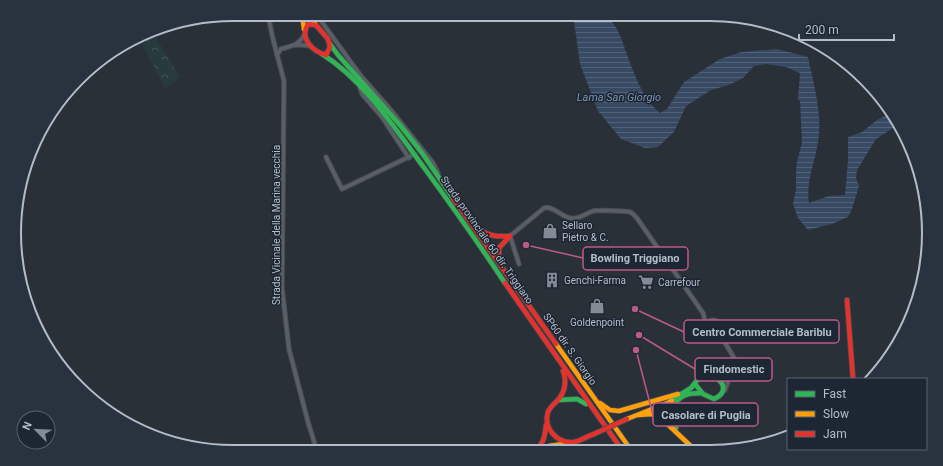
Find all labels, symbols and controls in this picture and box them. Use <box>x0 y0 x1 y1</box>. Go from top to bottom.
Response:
scale bar <box>799 16 894 42</box>
text: 200 m <box>805 23 839 37</box>
water label: Lama San Giorgio <box>577 91 661 104</box>
street label: Strada Vicinale della Marina vecchia <box>271 145 282 305</box>
street label: Strada provinciale 60 dir. Triggiano <box>439 174 536 306</box>
place label: Sellaro Pietro & C. <box>562 220 609 243</box>
shop icon: Sellaro Pietro & C. <box>541 222 559 240</box>
callout: Bowling Triggiano <box>583 247 688 270</box>
text: Bowling Triggiano <box>590 252 680 265</box>
building icon: Genchi-Farma <box>543 271 561 289</box>
supermarket icon: Carrefour <box>637 273 655 291</box>
place label: Genchi-Farma <box>564 275 626 286</box>
place label: Carrefour <box>658 277 701 288</box>
shop icon: Goldenpoint <box>588 297 606 315</box>
street label: SP60 dir. S. Giorgio <box>541 311 599 387</box>
place label: Goldenpoint <box>570 317 624 328</box>
callout: Centro Commerciale Bariblu <box>684 320 839 343</box>
text: Centro Commerciale Bariblu <box>692 326 832 339</box>
callout: Findomestic <box>695 358 772 381</box>
text: Findomestic <box>704 363 765 376</box>
legend <box>787 378 927 450</box>
text: Fast <box>823 387 846 401</box>
callout: Casolare di Puglia <box>653 403 758 426</box>
text: Slow <box>823 407 849 421</box>
text: Casolare di Puglia <box>661 409 751 422</box>
north arrow <box>16 410 56 450</box>
text: N <box>20 420 35 432</box>
text: Jam <box>823 427 847 441</box>

